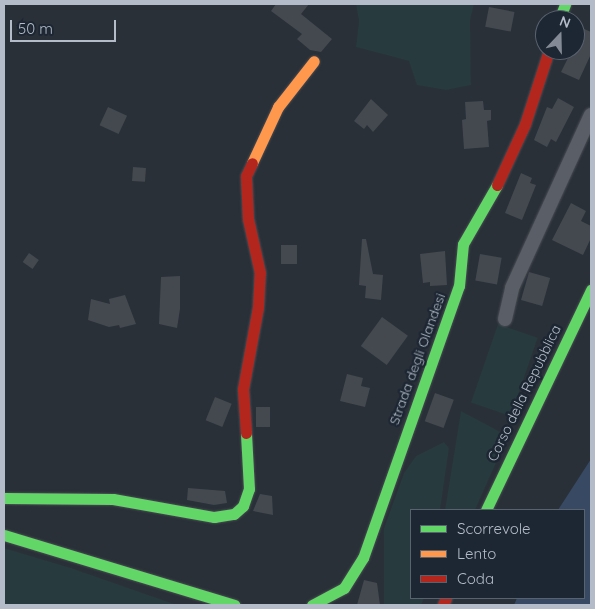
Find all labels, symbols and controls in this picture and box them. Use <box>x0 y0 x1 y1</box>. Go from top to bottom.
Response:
scale bar <box>12 10 119 42</box>
north arrow <box>535 10 585 60</box>
text: N <box>557 12 573 32</box>
text: 50 m <box>18 19 53 38</box>
street label: Strada degli Olandesi <box>385 291 449 427</box>
street label: Corso della Repubblica <box>484 322 564 464</box>
legend <box>410 509 585 599</box>
text: Scorrevole <box>457 519 531 538</box>
text: Lento <box>457 544 496 563</box>
text: Coda <box>457 569 494 588</box>

